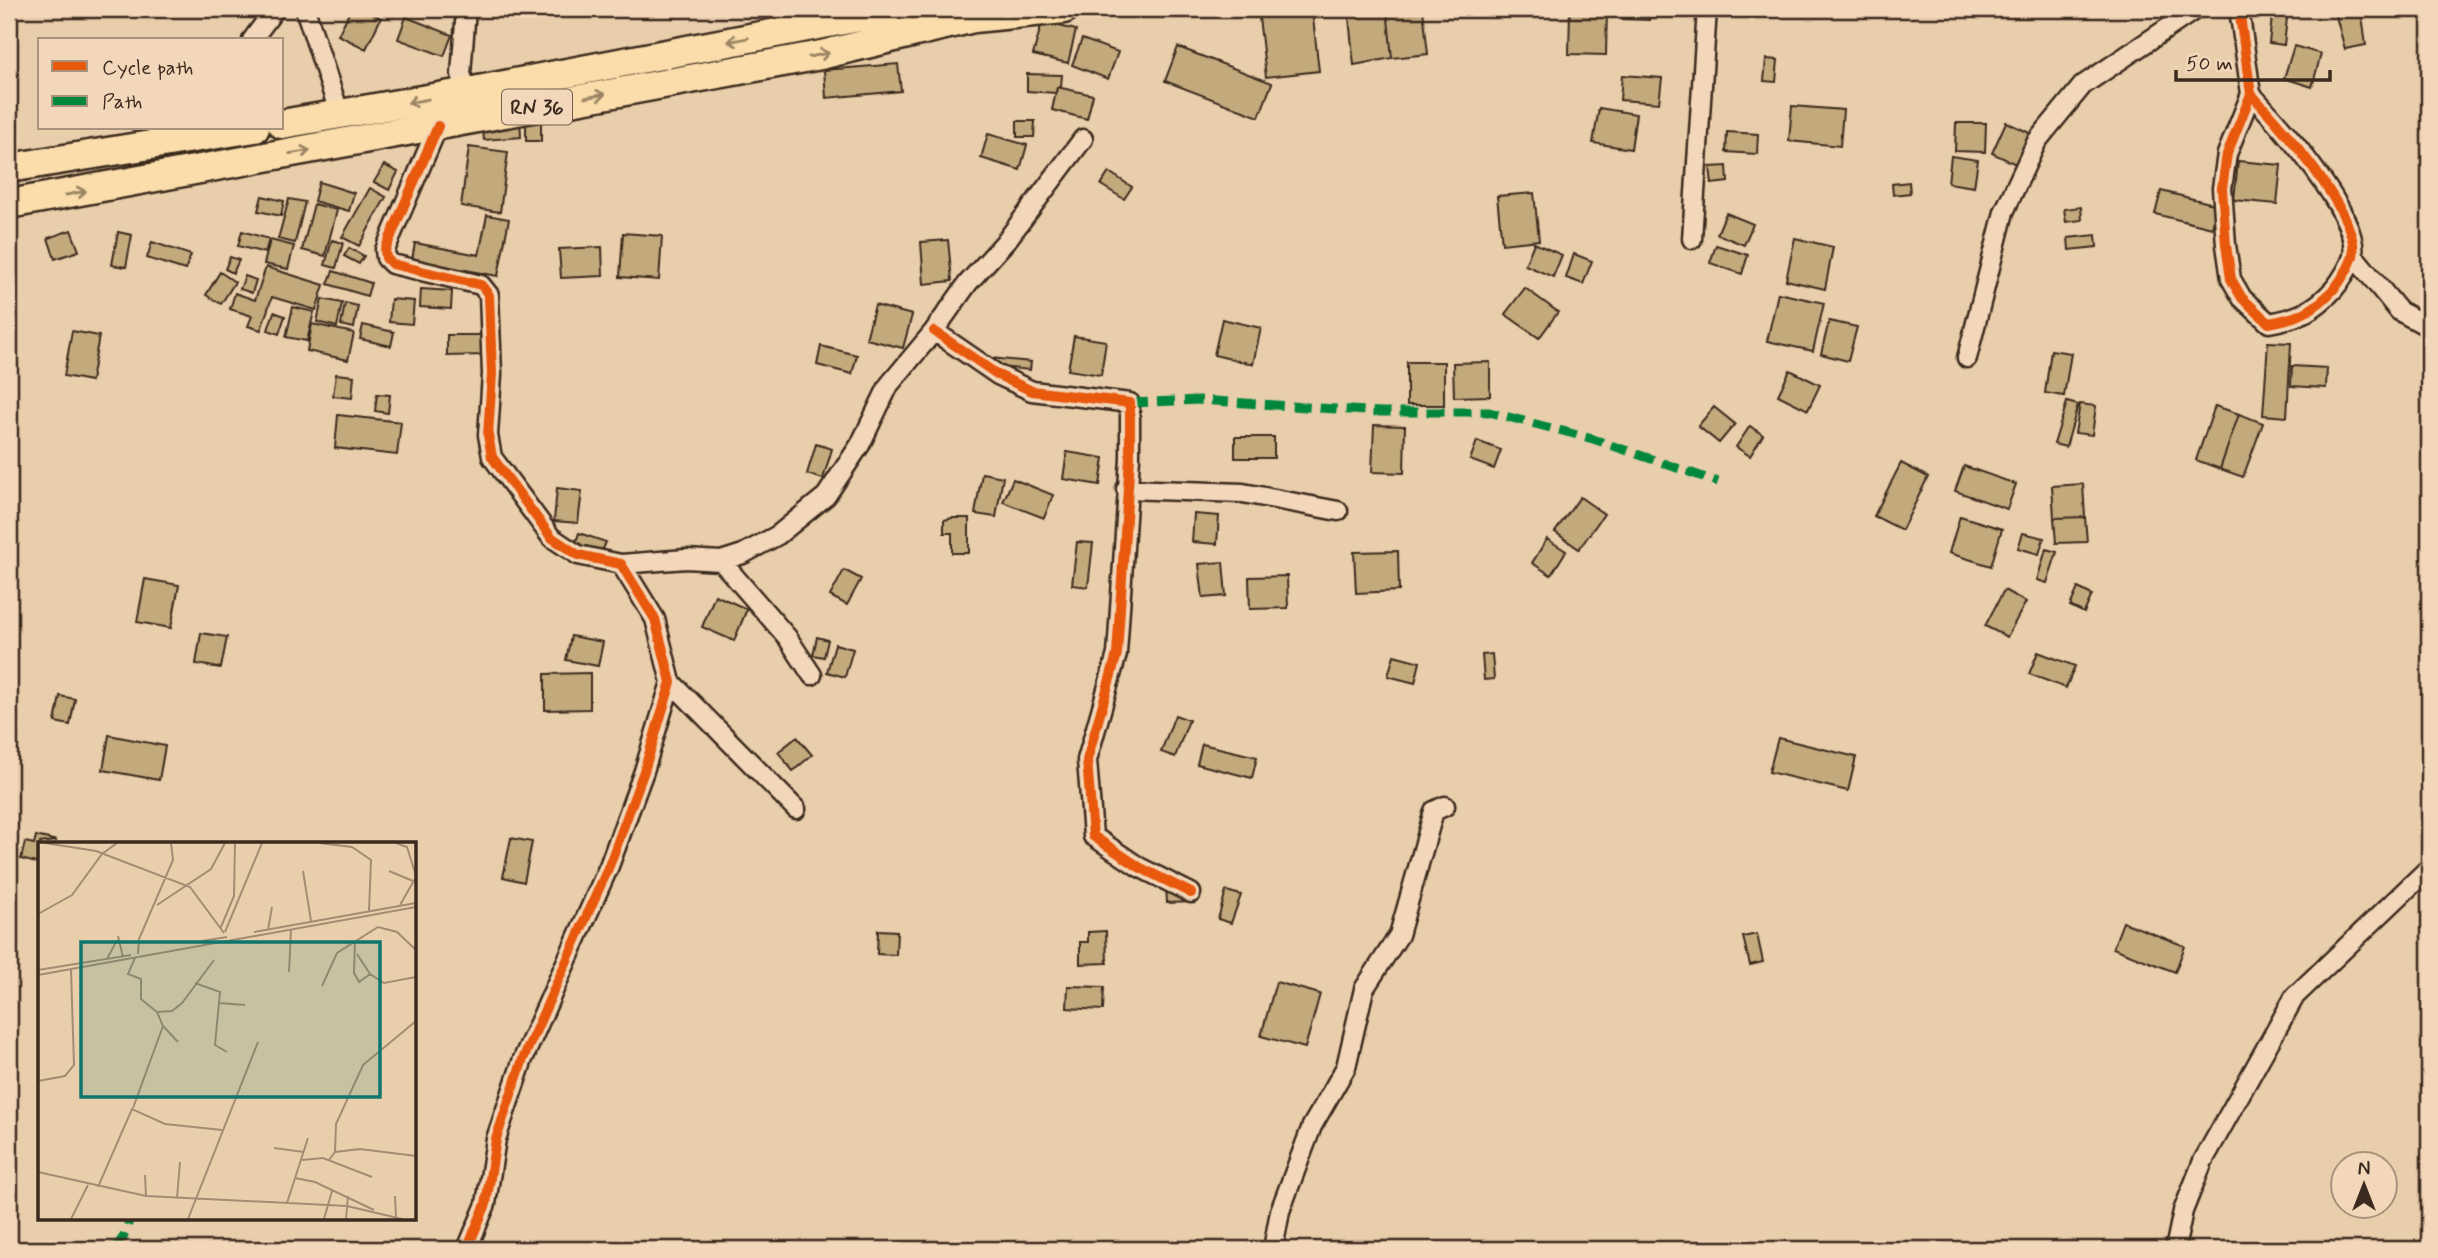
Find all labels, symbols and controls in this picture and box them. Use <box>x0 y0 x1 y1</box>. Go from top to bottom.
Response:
one-way arrow <box>727 34 750 47</box>
legend <box>38 38 284 130</box>
scale bar <box>2176 38 2330 82</box>
one-way arrow <box>807 47 830 61</box>
text: 50 m <box>2186 50 2233 78</box>
text: Cycle path <box>102 54 193 82</box>
text: Path <box>102 88 142 116</box>
one-way arrow <box>584 89 606 102</box>
road number: RN 36 <box>502 90 572 124</box>
one-way arrow <box>407 95 430 108</box>
one-way arrow <box>288 145 311 158</box>
one-way arrow <box>64 185 87 199</box>
inset map <box>38 842 416 1220</box>
north arrow <box>2330 1150 2400 1220</box>
text: N <box>2358 1157 2370 1182</box>

